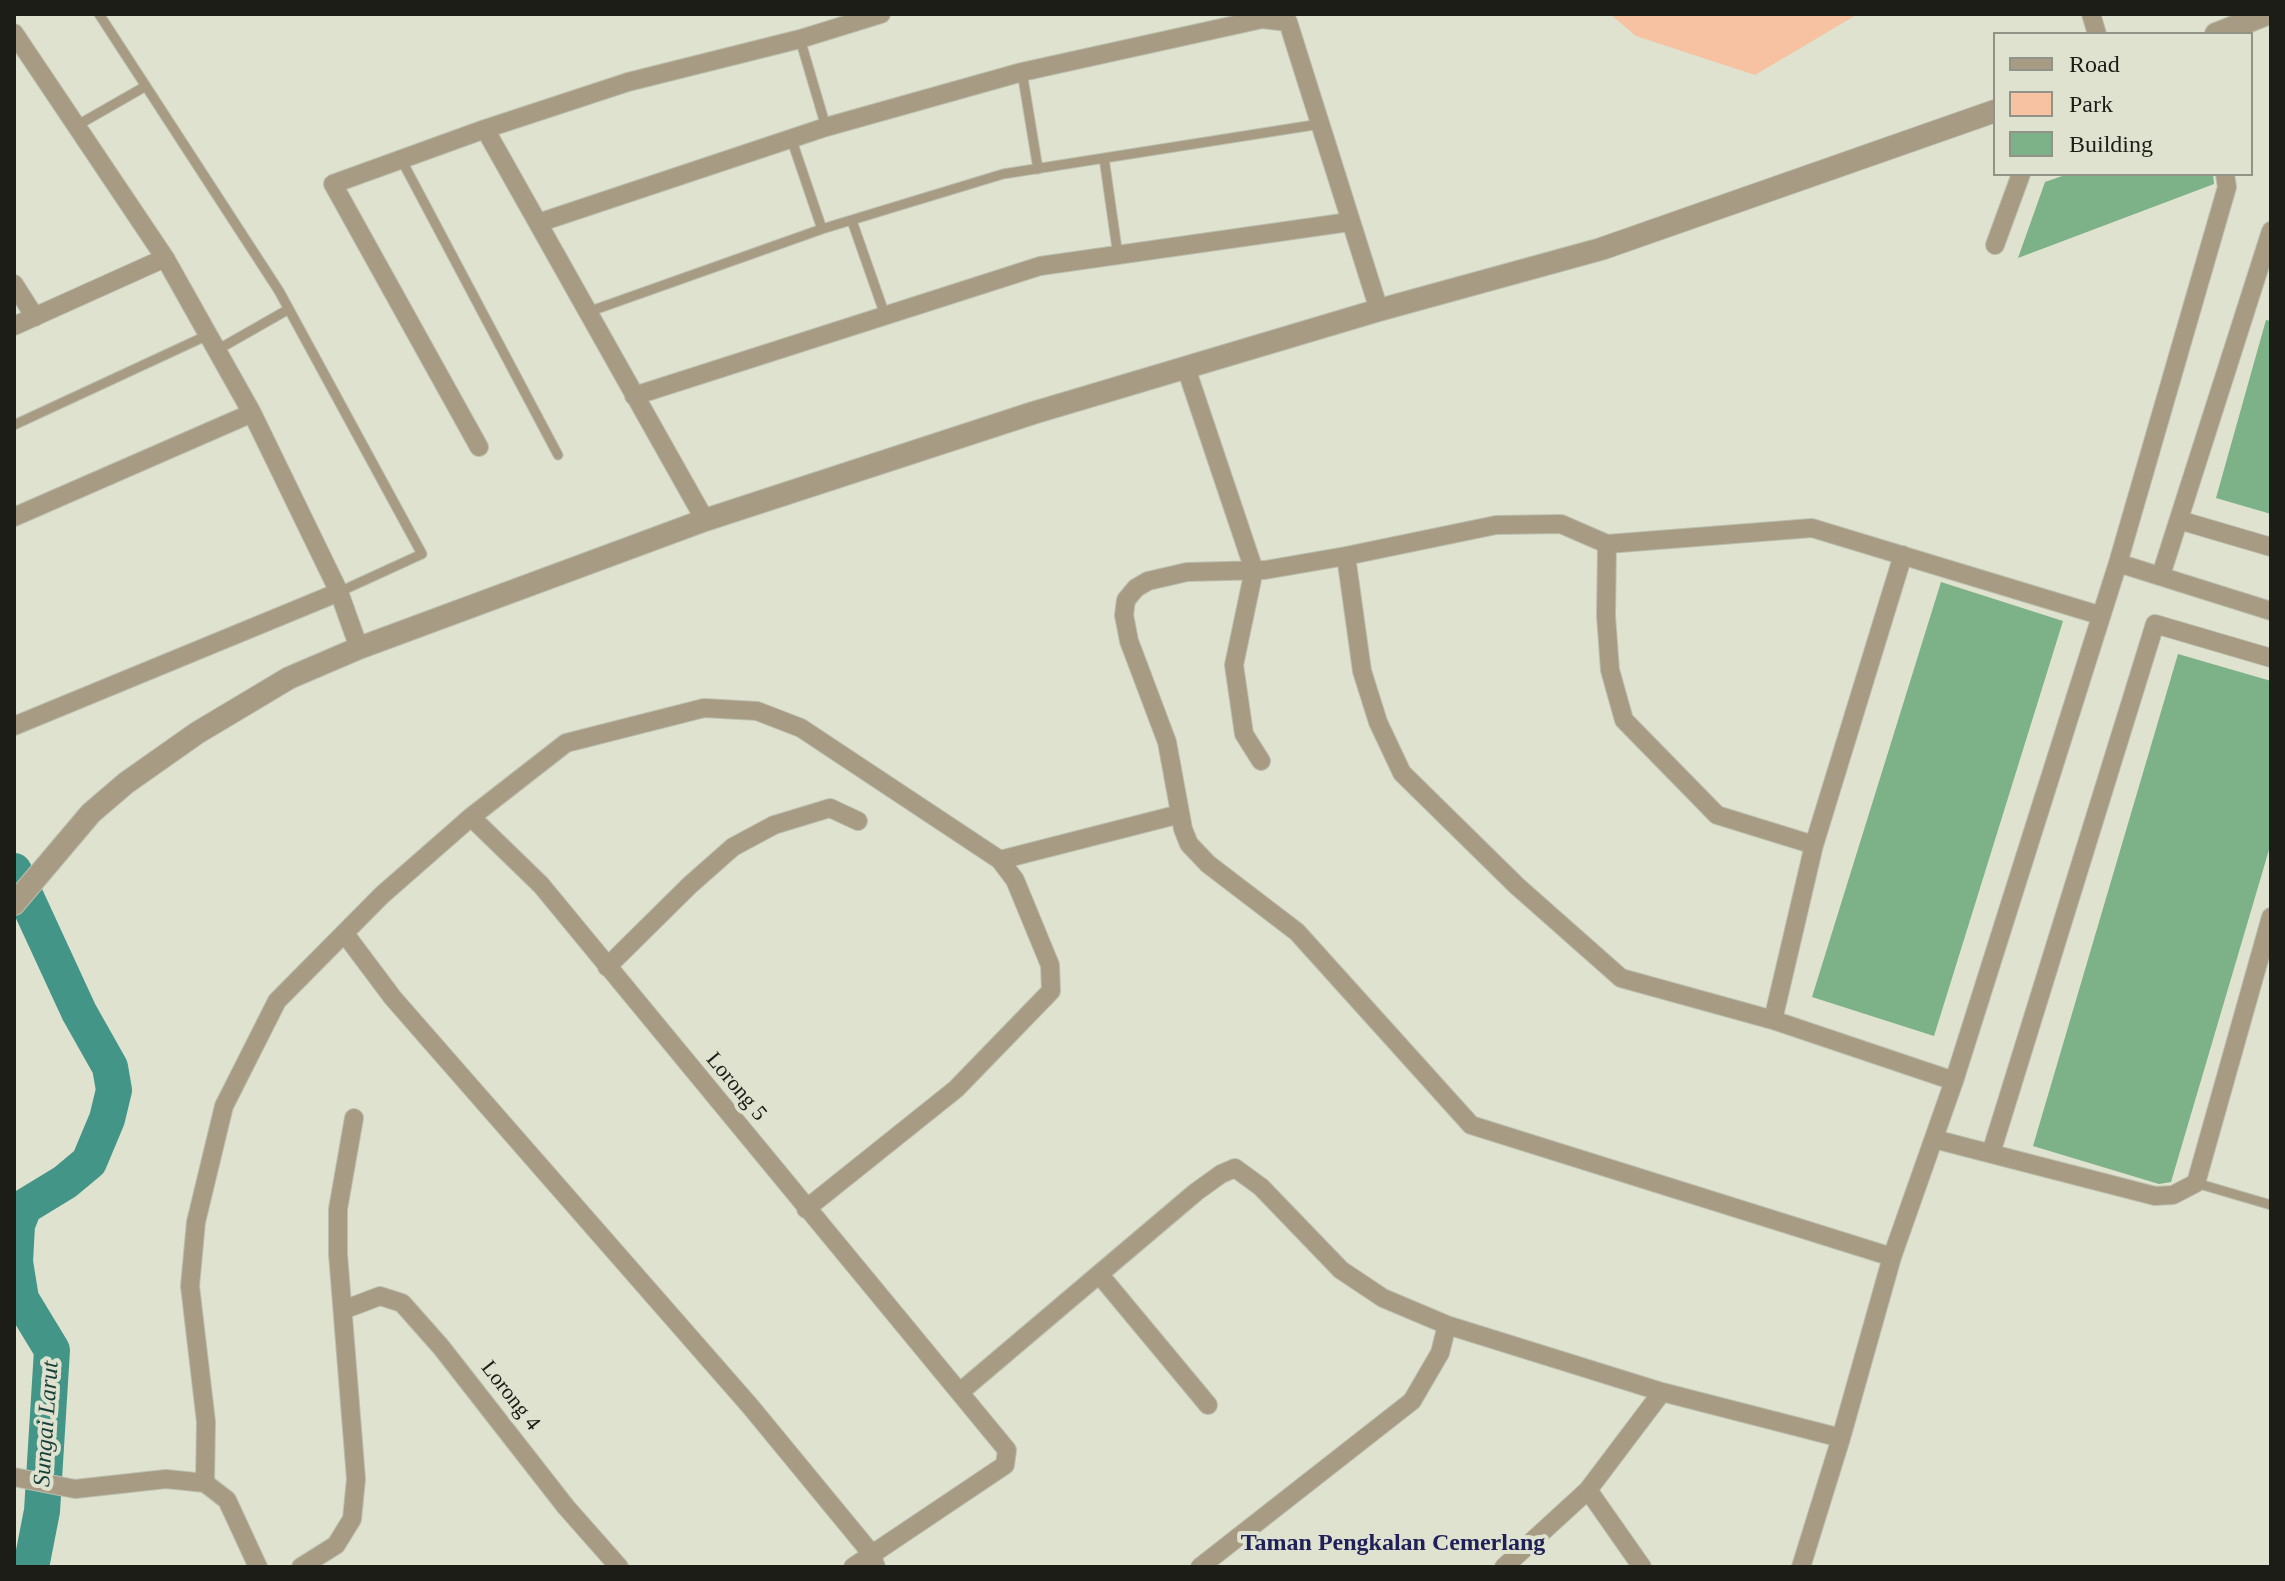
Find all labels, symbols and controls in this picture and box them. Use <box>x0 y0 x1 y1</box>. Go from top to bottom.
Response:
legend <box>1993 32 2253 176</box>
text: Road <box>2069 51 2120 77</box>
text: Park <box>2069 91 2113 117</box>
text: Building <box>2069 131 2153 157</box>
street label: Lorong 5 <box>700 1047 772 1127</box>
street label: Lorong 4 <box>475 1356 545 1436</box>
water label: Sungai Larut <box>28 1360 66 1488</box>
district label: Taman Pengkalan Cemerlang <box>1241 1530 1545 1558</box>

